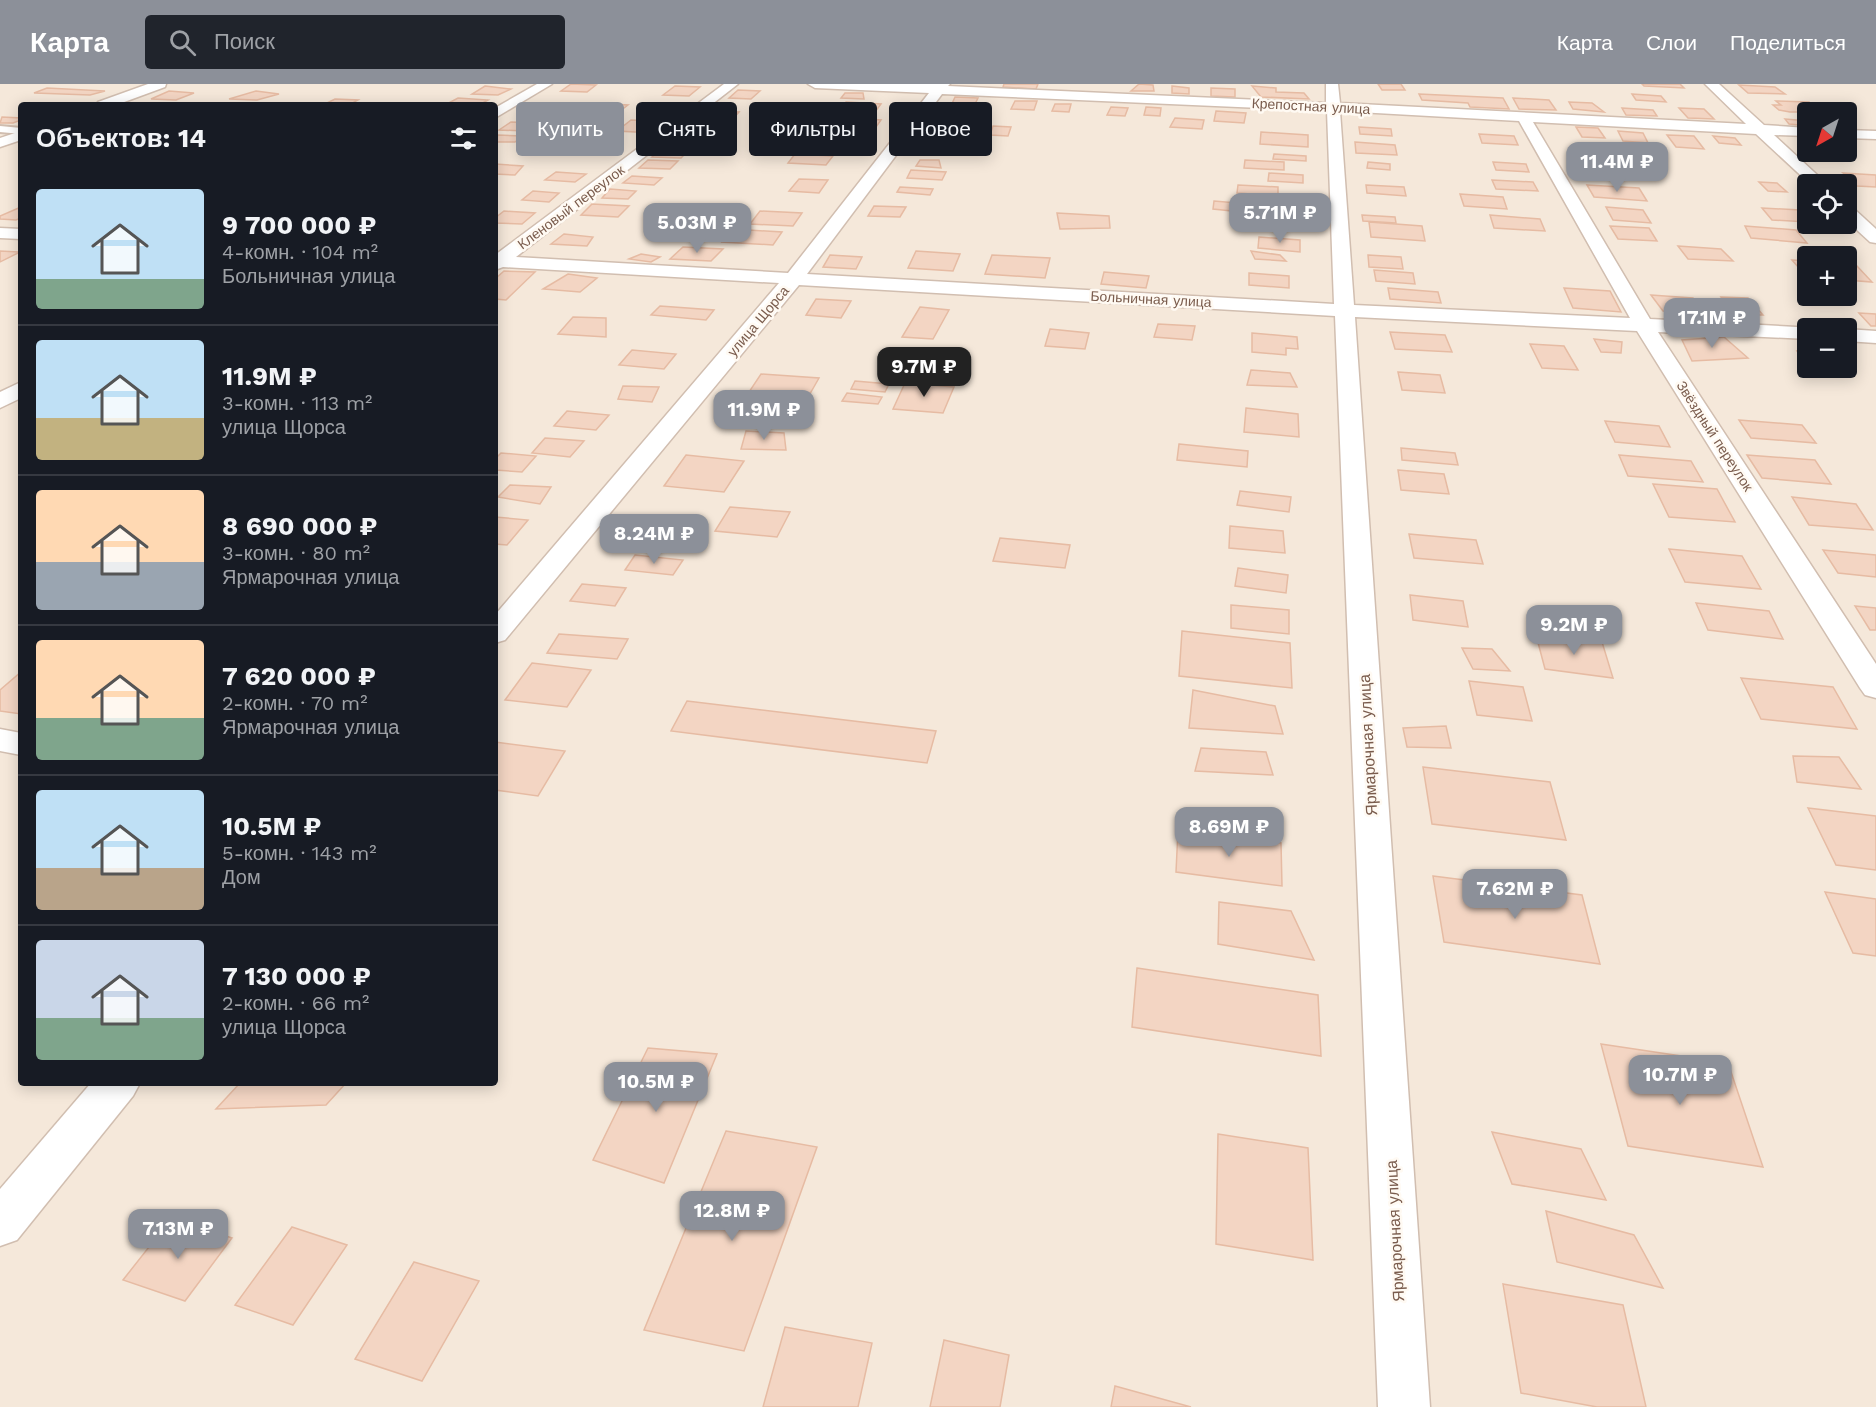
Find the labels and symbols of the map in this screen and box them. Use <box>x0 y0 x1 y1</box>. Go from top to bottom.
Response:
street label: Крепостная улица <box>1251 95 1371 117</box>
north arrow <box>1797 102 1857 162</box>
pin: 11.4M ₽ <box>1562 142 1672 193</box>
street label: Кленовый переулок <box>514 161 628 252</box>
pin: 5.71M ₽ <box>1225 193 1335 244</box>
pin: 5.03M ₽ <box>642 203 752 254</box>
street label: улица Щорса <box>724 282 792 359</box>
street label: Больничная улица <box>1090 288 1212 310</box>
pin: 17.1M ₽ <box>1657 298 1767 349</box>
pin: 9.7M ₽ <box>875 347 973 398</box>
street label: Звёздный переулок <box>1673 378 1757 495</box>
pin: 11.9M ₽ <box>709 390 819 441</box>
pin: 8.24M ₽ <box>599 514 709 565</box>
pin: 9.2M ₽ <box>1525 605 1623 656</box>
street label: Ярмарочная улица <box>1355 674 1381 816</box>
pin: 8.69M ₽ <box>1174 807 1284 858</box>
pin: 7.62M ₽ <box>1460 869 1570 920</box>
pin: 10.7M ₽ <box>1625 1055 1735 1106</box>
pin: 10.5M ₽ <box>601 1062 711 1113</box>
street label: Ярмарочная улица <box>1382 1160 1408 1302</box>
pin: 12.8M ₽ <box>677 1191 787 1242</box>
pin: 7.13M ₽ <box>123 1209 233 1260</box>

